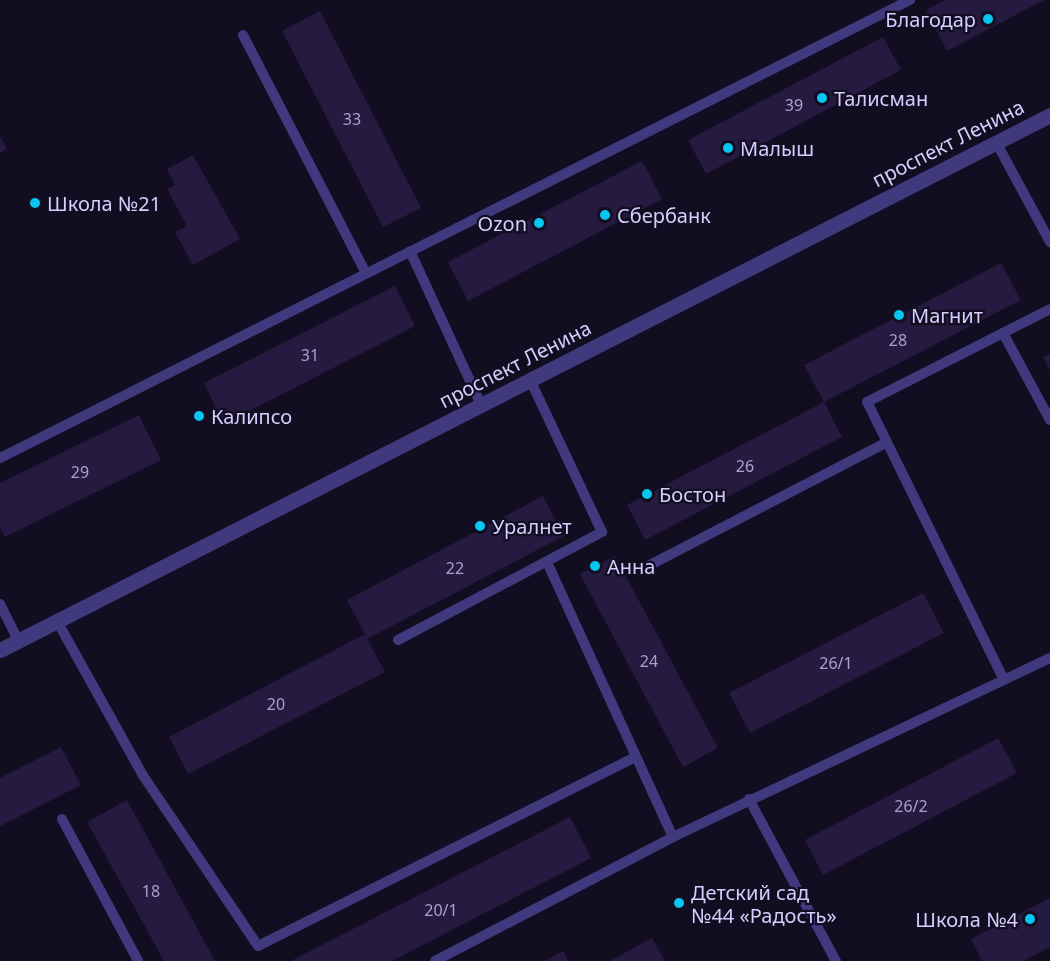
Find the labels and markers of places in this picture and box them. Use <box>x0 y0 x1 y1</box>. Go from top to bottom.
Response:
place label: Благодар <box>885 7 976 31</box>
marker: Благодар <box>981 12 995 26</box>
place label: Талисман <box>834 86 928 110</box>
marker: Талисман <box>815 91 829 105</box>
place label: Малыш <box>740 136 814 160</box>
marker: Малыш <box>721 141 735 155</box>
place label: Школа №21 <box>47 191 161 215</box>
marker: Школа №21 <box>28 196 42 210</box>
place label: Сбербанк <box>617 203 711 227</box>
marker: Сбербанк <box>598 208 612 222</box>
place label: Ozon <box>478 211 527 235</box>
marker: Ozon <box>532 216 546 230</box>
place label: Магнит <box>911 303 983 327</box>
marker: Магнит <box>892 308 906 322</box>
place label: Калипсо <box>211 404 292 428</box>
marker: Калипсо <box>192 409 206 423</box>
place label: Бостон <box>659 482 726 506</box>
marker: Бостон <box>640 487 654 501</box>
place label: Уралнет <box>492 514 572 538</box>
marker: Уралнет <box>473 519 487 533</box>
place label: Анна <box>607 554 655 578</box>
marker: Анна <box>588 559 602 573</box>
place label: Детский сад №44 «Радость» <box>691 880 837 927</box>
marker: Детский сад №44 «Радость» <box>672 896 686 910</box>
place label: Школа №4 <box>915 907 1018 931</box>
marker: Школа №4 <box>1023 912 1037 926</box>

